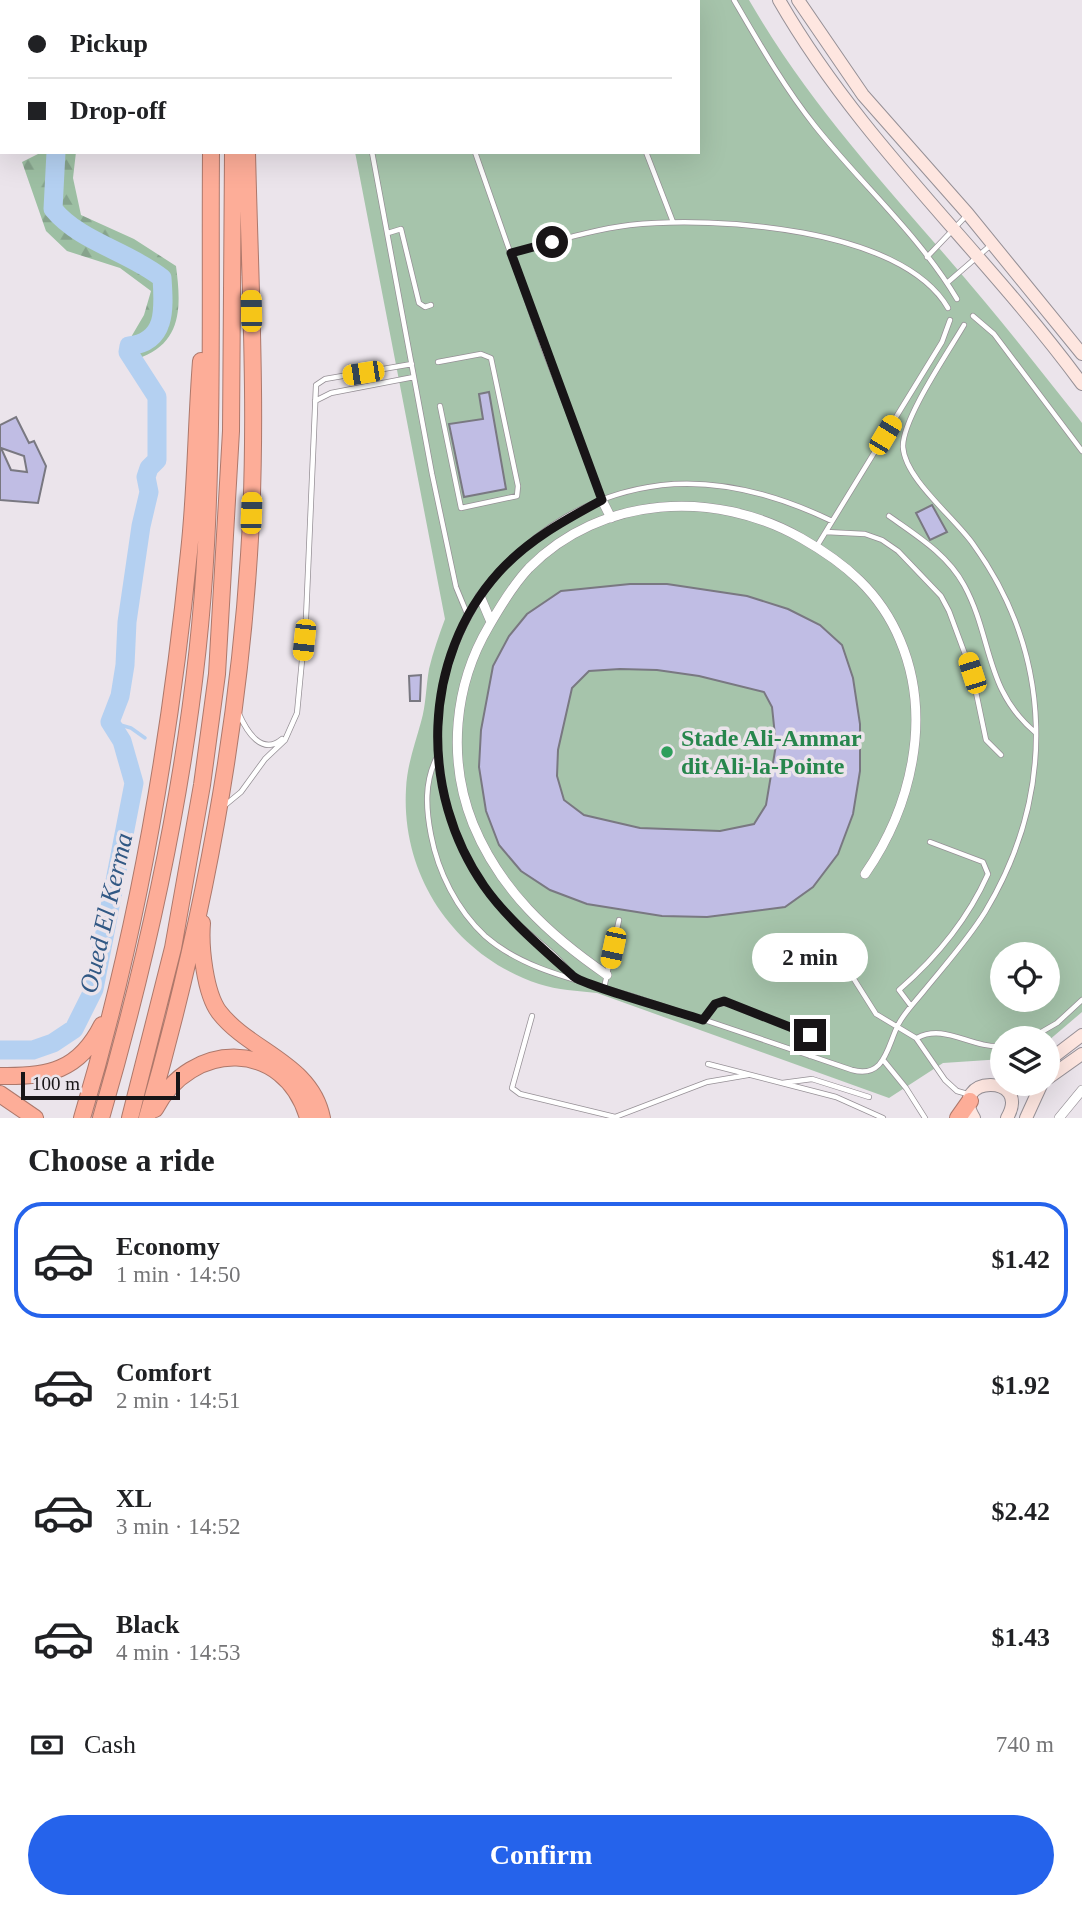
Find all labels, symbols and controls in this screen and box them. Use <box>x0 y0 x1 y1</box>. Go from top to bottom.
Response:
text: Pickup <box>70 29 148 58</box>
text: Drop-off <box>70 96 166 125</box>
route start <box>536 226 568 258</box>
car <box>241 290 262 332</box>
car <box>341 359 386 387</box>
car <box>866 412 905 458</box>
car <box>240 492 263 534</box>
car <box>292 618 317 662</box>
car <box>956 650 989 696</box>
place label: Stade Ali-Ammar dit Ali-la-Pointe <box>681 725 862 779</box>
marker: Stade Ali-Ammar dit Ali-la-Pointe <box>659 744 675 760</box>
water label: Oued El Kerma <box>74 830 138 996</box>
car <box>599 925 628 971</box>
callout: 2 min <box>752 934 868 982</box>
map controls <box>990 942 1060 1096</box>
button: locate <box>990 942 1060 1012</box>
text: 2 min <box>782 945 838 970</box>
route end <box>794 1019 826 1051</box>
button: layers <box>990 1026 1060 1096</box>
scale bar <box>21 1069 180 1101</box>
text: 100 m <box>32 1073 80 1094</box>
text: Choose a ride <box>28 1142 215 1178</box>
icon: car <box>32 1229 95 1292</box>
text: Economy <box>116 1232 220 1261</box>
text: $1.42 <box>992 1245 1050 1274</box>
text: 1 min · 14:50 <box>116 1262 241 1287</box>
icon: car <box>32 1355 95 1418</box>
text: Comfort <box>116 1358 211 1387</box>
text: $1.92 <box>992 1371 1050 1400</box>
text: 2 min · 14:51 <box>116 1388 241 1413</box>
icon: car <box>32 1481 95 1544</box>
text: XL <box>116 1484 152 1513</box>
text: $2.42 <box>992 1497 1050 1526</box>
text: 3 min · 14:52 <box>116 1514 241 1539</box>
icon: car <box>32 1607 95 1670</box>
text: Black <box>116 1610 180 1639</box>
text: $1.43 <box>992 1623 1050 1652</box>
text: 4 min · 14:53 <box>116 1640 241 1665</box>
icon: cash <box>28 1726 66 1764</box>
text: Cash <box>84 1730 136 1759</box>
text: 740 m <box>996 1732 1054 1757</box>
button: Confirm <box>28 1815 1054 1895</box>

